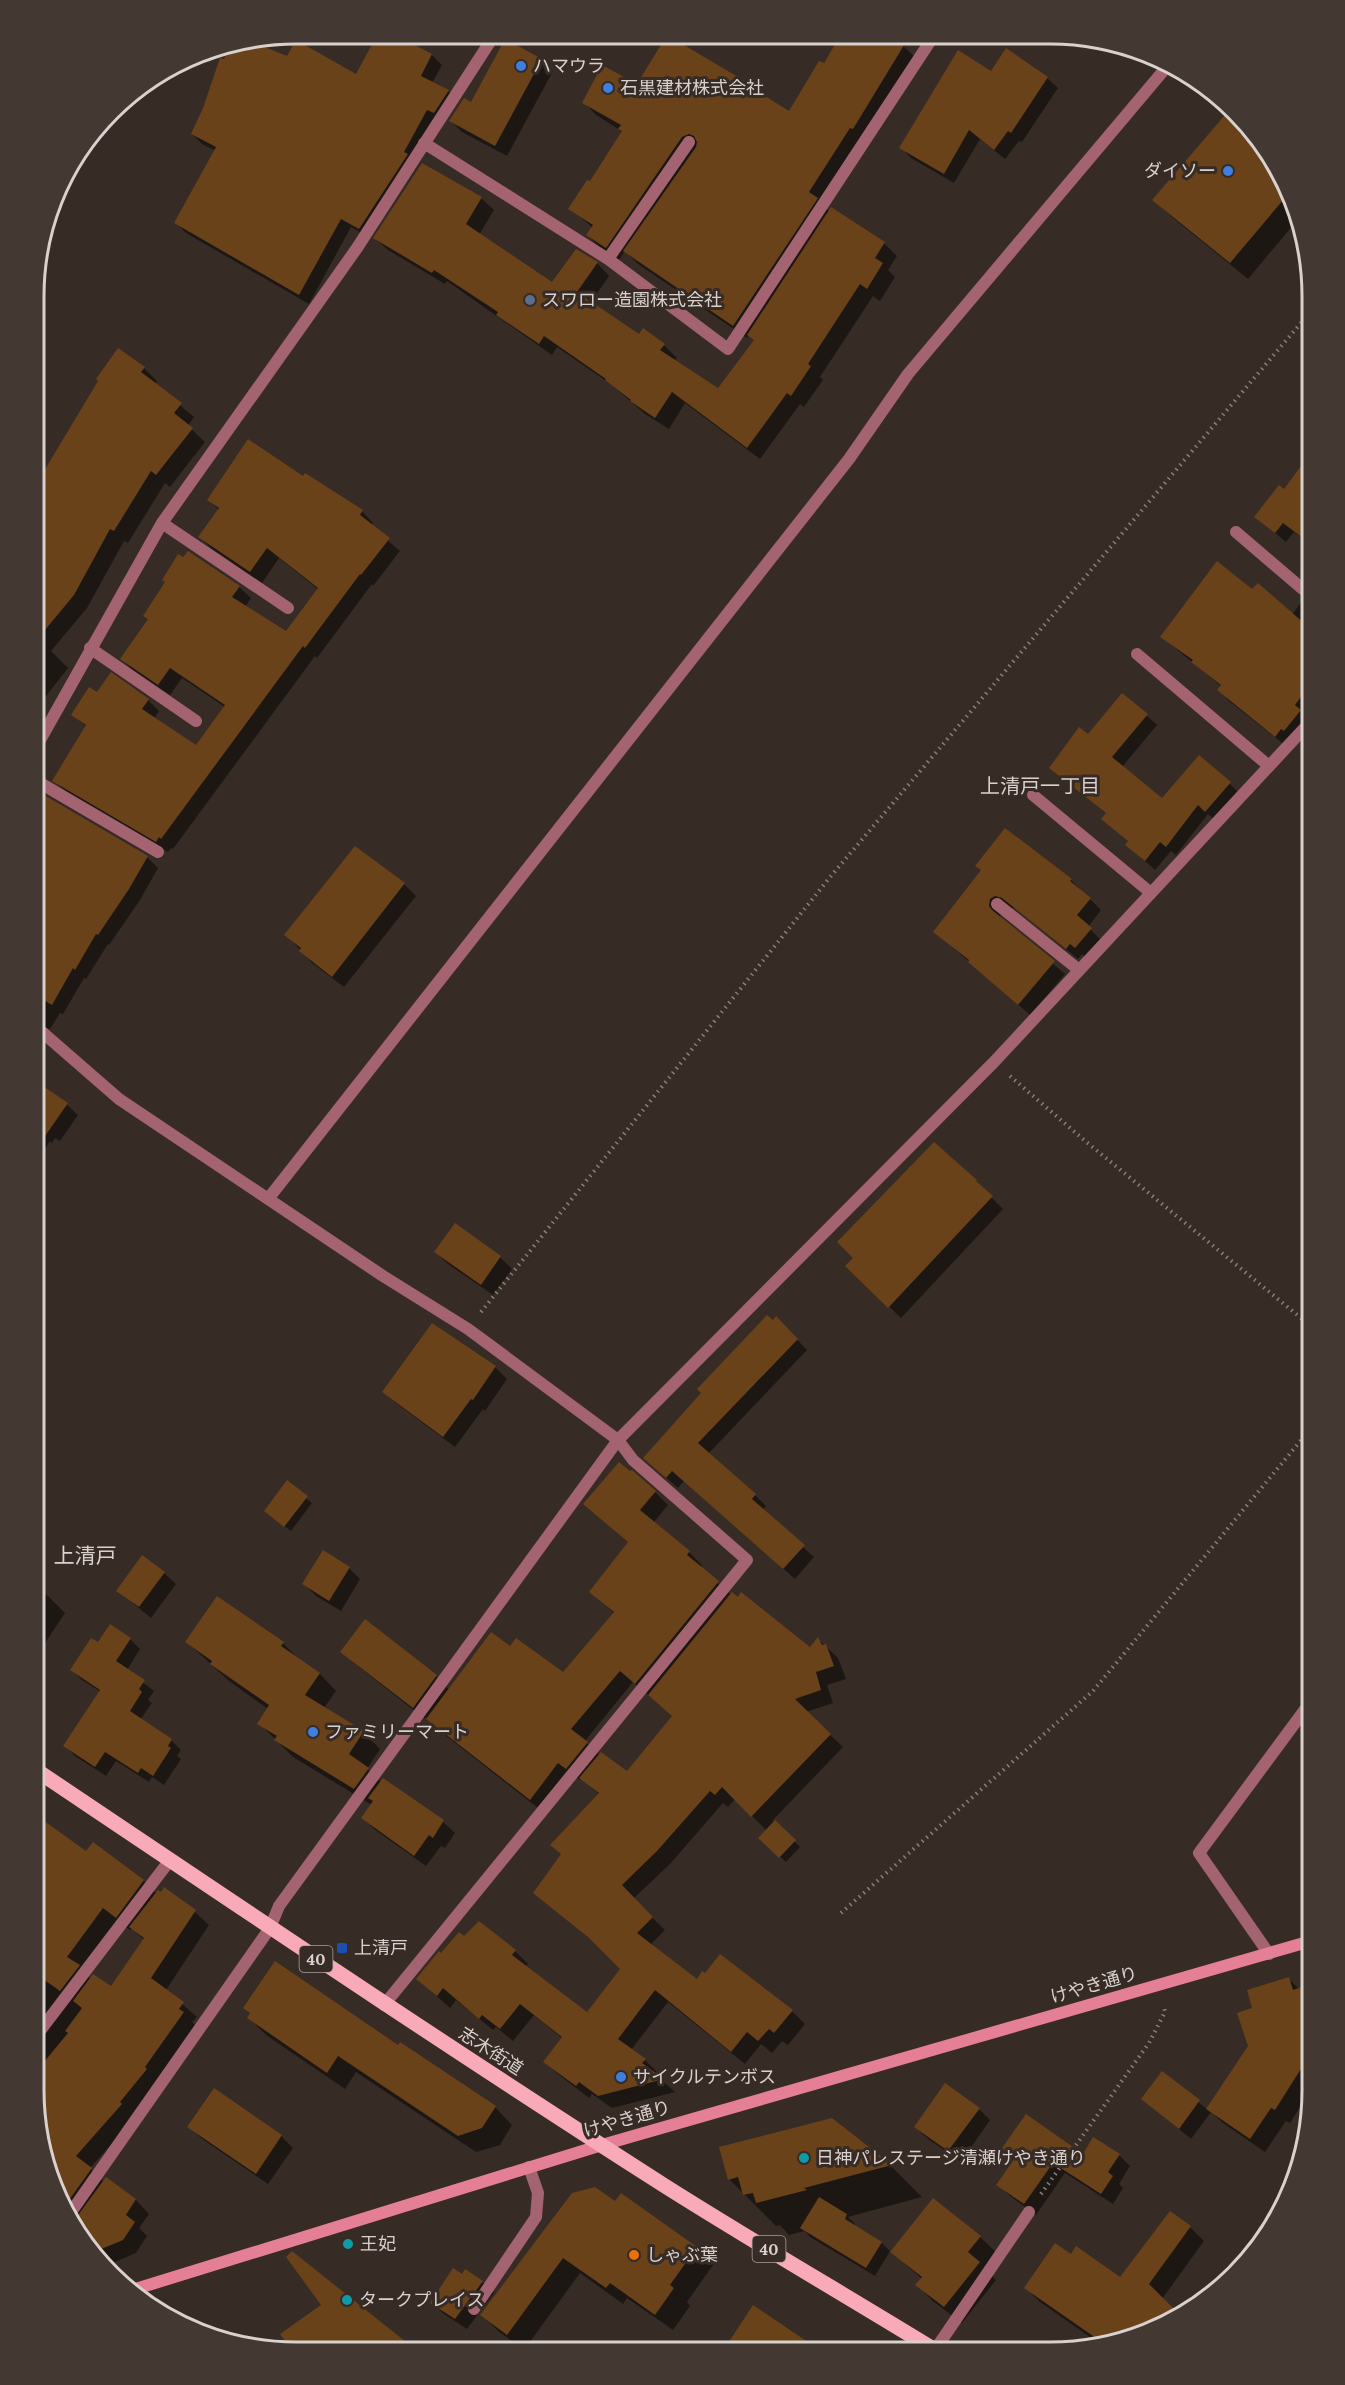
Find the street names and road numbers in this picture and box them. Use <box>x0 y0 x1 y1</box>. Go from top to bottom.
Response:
road number: 40 <box>300 1946 332 1972</box>
street label: けやき通り <box>1047 1961 1140 2008</box>
street label: 志木街道 <box>455 2021 528 2080</box>
street label: けやき通り <box>580 2095 673 2142</box>
road number: 40 <box>752 2236 786 2262</box>

